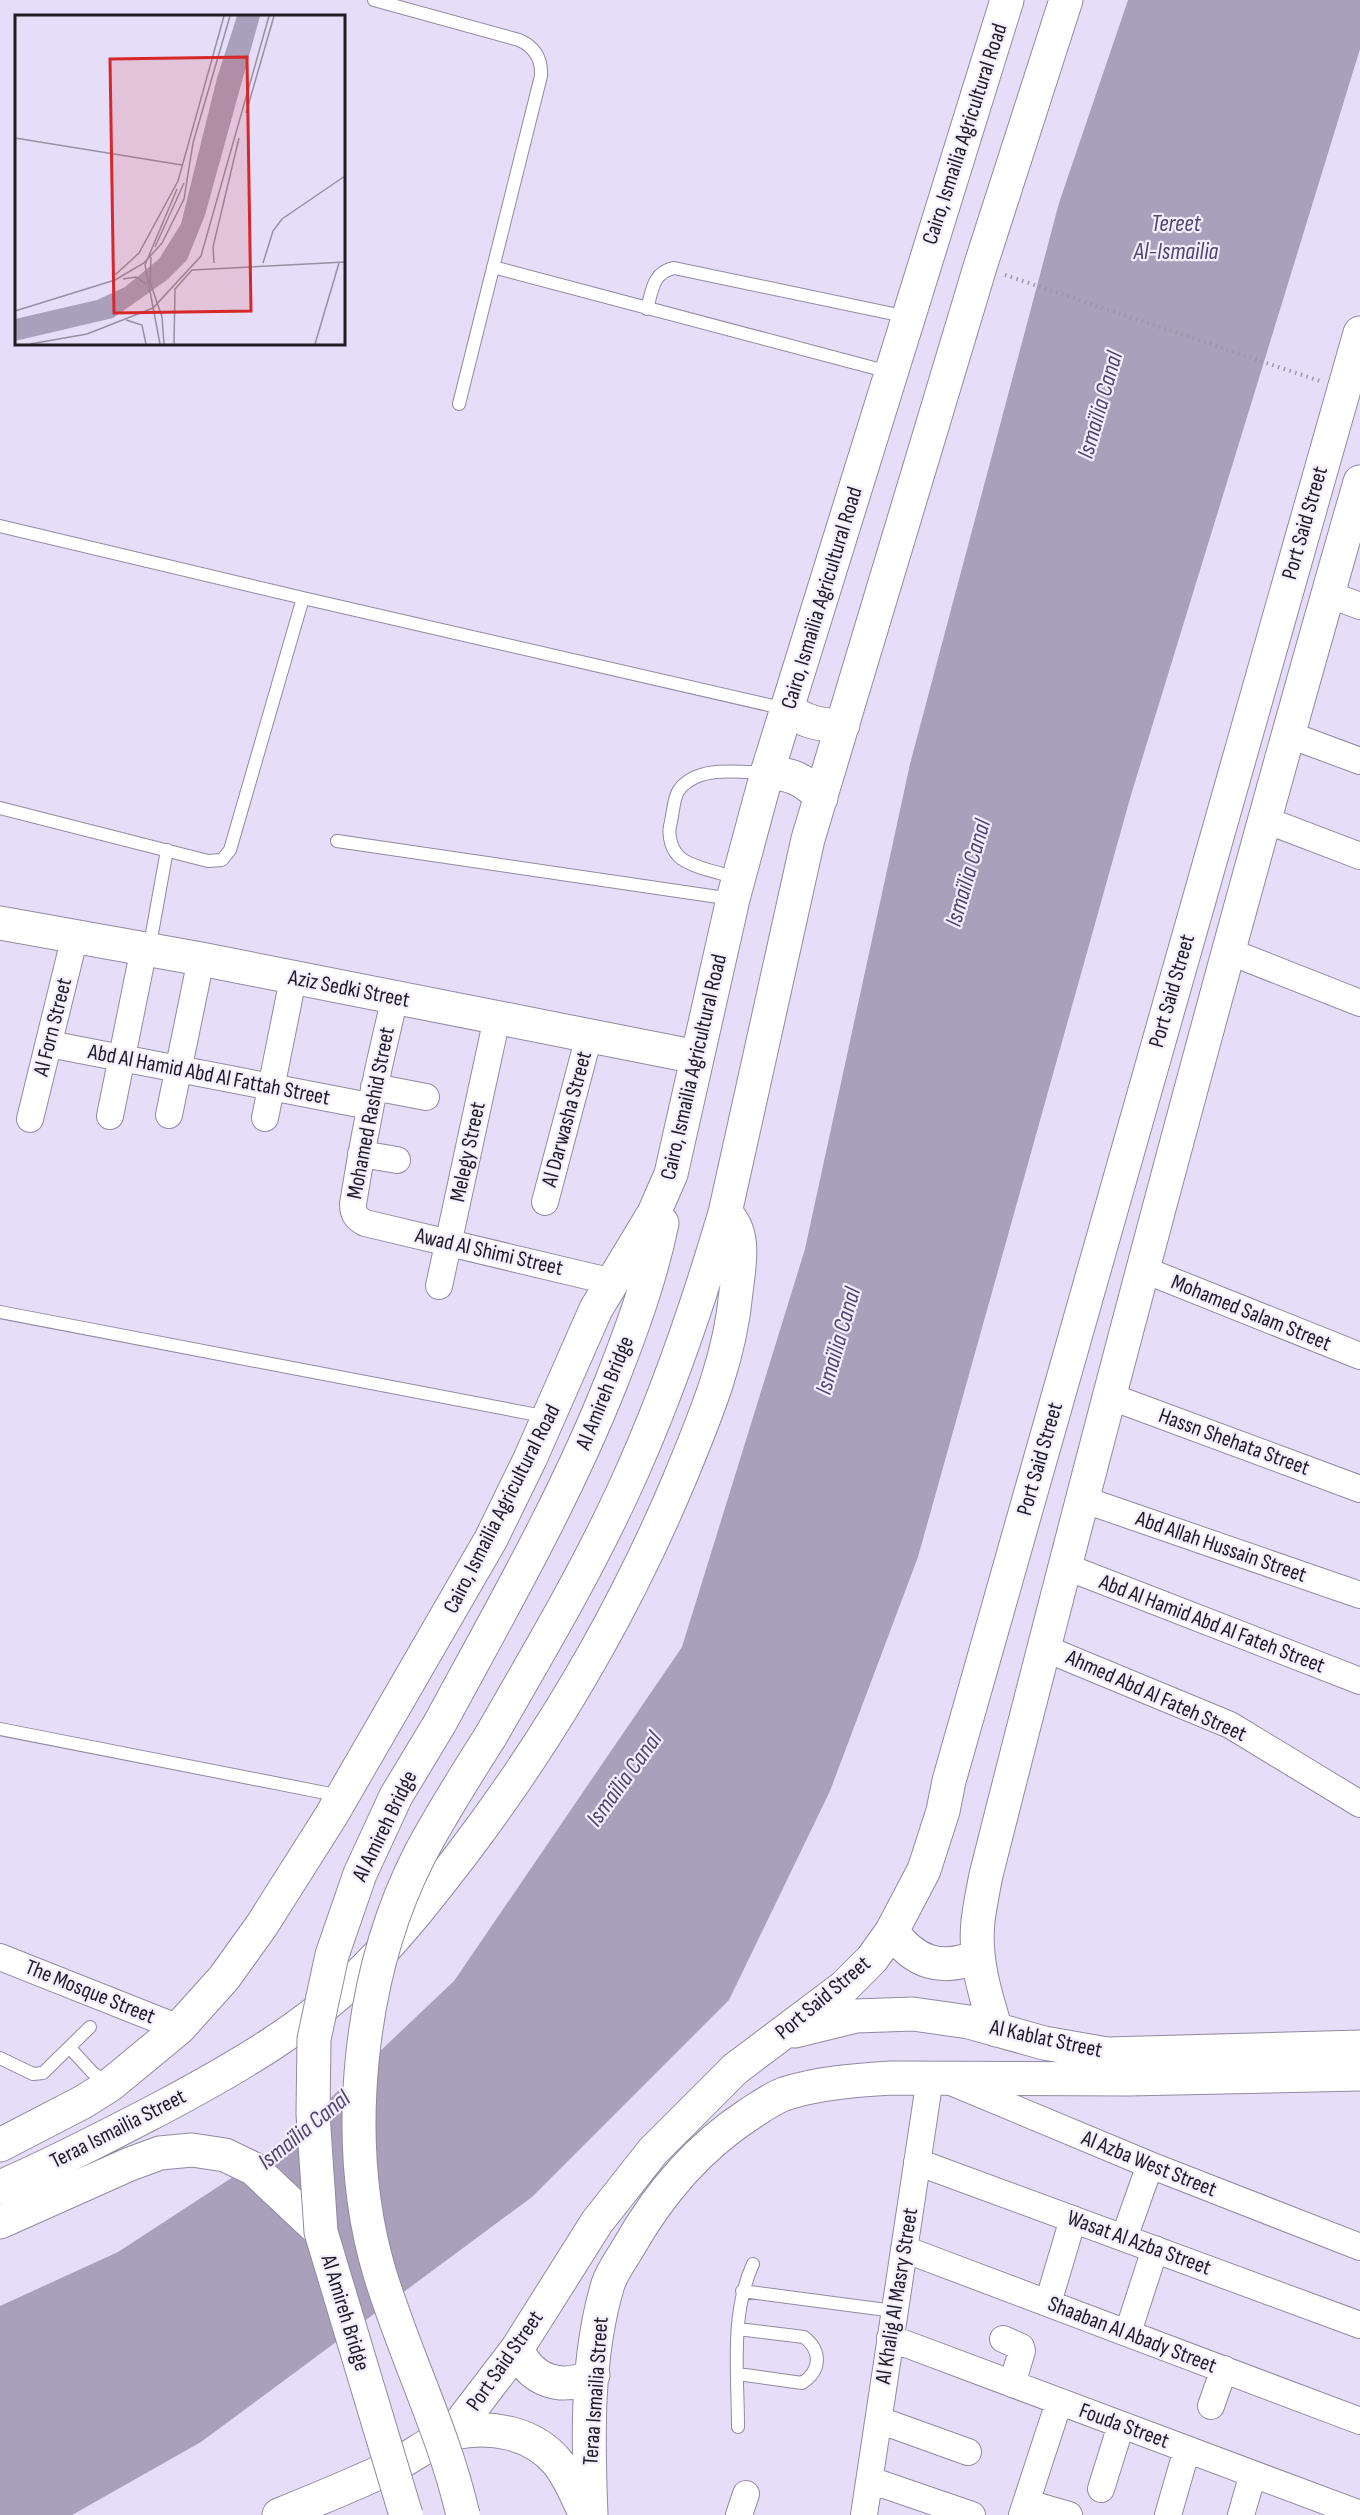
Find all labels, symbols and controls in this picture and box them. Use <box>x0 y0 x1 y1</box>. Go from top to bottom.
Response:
inset map <box>15 15 345 345</box>
street label: Cairo, Ismailia Agricultural Road <box>916 20 1014 248</box>
water label: Tereet Al-Ismailia <box>1133 209 1219 266</box>
water label: Ismaïlia Canal <box>1071 347 1129 462</box>
street label: Port Said Street <box>1276 463 1334 583</box>
street label: Cairo, Ismailia Agricultural Road <box>775 484 869 712</box>
water label: Ismaïlia Canal <box>939 815 997 930</box>
street label: Port Said Street <box>1143 931 1201 1051</box>
street label: Cairo, Ismailia Agricultural Road <box>655 951 733 1183</box>
street label: Aziz Sedki Street <box>285 964 412 1014</box>
street label: Al Forn Street <box>28 975 78 1080</box>
street label: Mohamed Rashid Street <box>341 1024 401 1201</box>
street label: Abd Al Hamid Abd Al Fattah Street <box>85 1038 332 1112</box>
street label: Al Darwasha Street <box>536 1048 598 1191</box>
street label: Melegy Street <box>444 1099 492 1205</box>
street label: Awad Al Shimi Street <box>412 1222 566 1282</box>
street label: Mohamed Salam Street <box>1167 1269 1335 1358</box>
water label: Ismaïlia Canal <box>809 1283 867 1398</box>
street label: Al Amireh Bridge <box>570 1332 640 1455</box>
street label: Port Said Street <box>1011 1399 1069 1519</box>
street label: Cairo, Ismailia Agricultural Road <box>438 1400 566 1618</box>
street label: Hassn Shehata Street <box>1155 1402 1313 1482</box>
street label: Abd Allah Hussain Street <box>1131 1505 1310 1589</box>
street label: Abd Al Hamid Abd Al Fateh Street <box>1095 1568 1329 1680</box>
street label: Ahmed Abd Al Fateh Street <box>1061 1644 1251 1748</box>
water label: Ismaïlia Canal <box>580 1725 668 1832</box>
street label: Al Amireh Bridge <box>346 1766 423 1887</box>
street label: Port Said Street <box>770 1950 876 2046</box>
street label: The Mosque Street <box>21 1954 159 2030</box>
street label: Al Kablat Street <box>986 2014 1105 2064</box>
street label: Teraa Ismailia Street <box>46 2083 191 2175</box>
water label: Ismaïlia Canal <box>252 2084 356 2176</box>
street label: Al Azba West Street <box>1077 2124 1221 2203</box>
street label: Wasat Al Azba Street <box>1063 2204 1215 2282</box>
street label: Al Khalig Al Masry Street <box>870 2206 924 2387</box>
street label: Al Amireh Bridge <box>314 2251 375 2374</box>
street label: Shaaban Al Abady Street <box>1044 2290 1220 2380</box>
street label: Port Said Street <box>461 2305 550 2416</box>
street label: Teraa Ismailia Street <box>577 2316 615 2466</box>
street label: Fouda Street <box>1075 2397 1173 2455</box>

